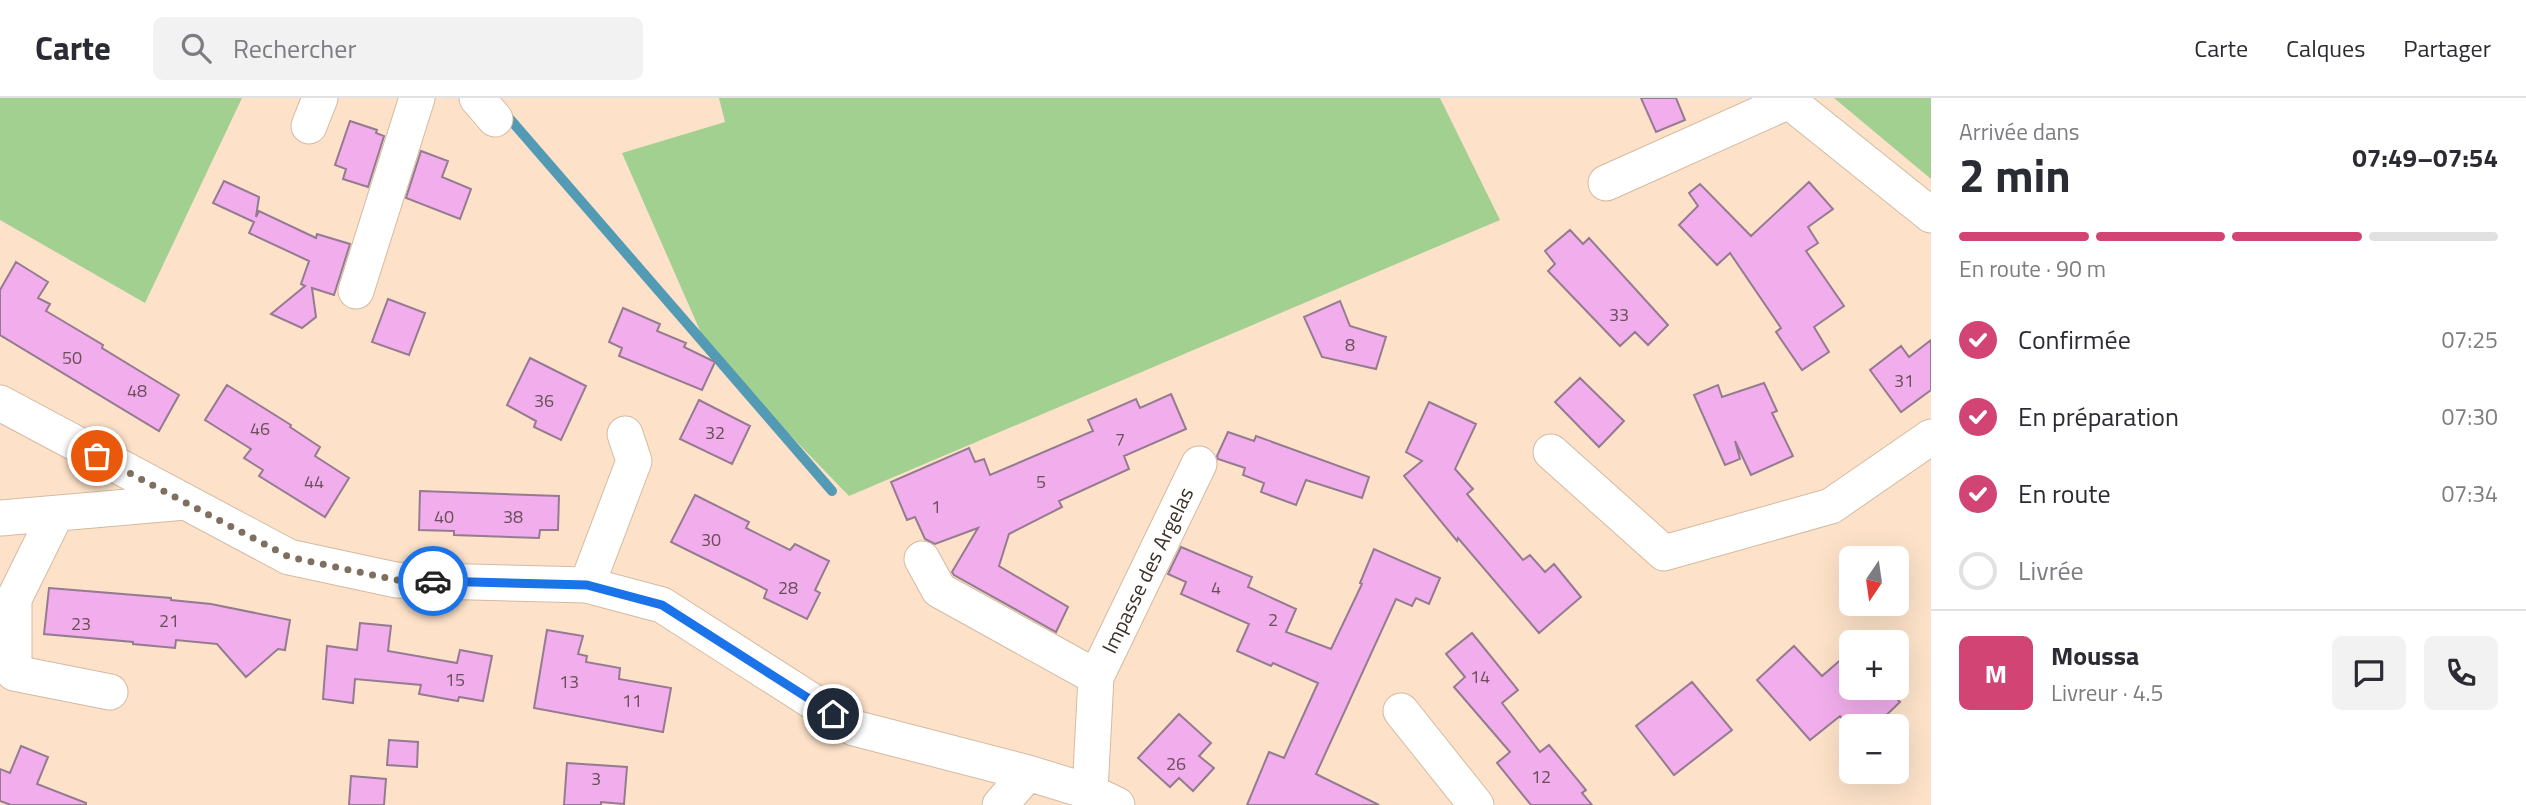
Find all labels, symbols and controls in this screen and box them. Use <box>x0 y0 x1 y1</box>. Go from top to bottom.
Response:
search box <box>153 17 643 80</box>
text: Carte <box>35 23 111 73</box>
icon: search <box>177 29 215 67</box>
text: Rechercher <box>233 29 356 68</box>
text: Carte <box>2194 30 2248 66</box>
text: Calques <box>2286 30 2365 66</box>
text: Partager <box>2403 30 2491 66</box>
text: Arrivée dans <box>1959 114 2080 149</box>
text: 07:49–07:54 <box>2352 138 2498 177</box>
text: 2 min <box>1959 140 2071 210</box>
text: En route · 90 m <box>1959 251 2106 286</box>
house number: 33 <box>1609 301 1629 328</box>
text: Confirmée <box>2018 320 2131 359</box>
icon: check <box>1959 321 1997 359</box>
text: 07:25 <box>2441 322 2498 357</box>
house number: 8 <box>1345 331 1355 358</box>
house number: 50 <box>62 344 82 371</box>
house number: 31 <box>1894 367 1914 394</box>
house number: 48 <box>127 377 147 404</box>
house number: 36 <box>534 387 554 414</box>
text: En préparation <box>2018 397 2179 436</box>
icon: check <box>1959 398 1997 436</box>
text: 07:30 <box>2441 399 2498 434</box>
house number: 46 <box>250 415 270 442</box>
house number: 32 <box>705 419 725 446</box>
pin <box>67 426 127 486</box>
house number: 7 <box>1115 426 1125 453</box>
icon: bag <box>78 437 116 475</box>
house number: 44 <box>304 468 324 495</box>
house number: 5 <box>1036 468 1046 495</box>
text: En route <box>2018 474 2111 513</box>
icon: check <box>1959 475 1997 513</box>
text: 07:34 <box>2441 476 2498 511</box>
street label: Impasse des Argelas <box>1093 481 1201 659</box>
house number: 1 <box>931 493 941 520</box>
house number: 40 <box>434 503 454 530</box>
house number: 38 <box>503 503 523 530</box>
house number: 30 <box>701 526 721 553</box>
courier <box>398 546 468 616</box>
north arrow <box>1839 546 1909 616</box>
map controls <box>1839 546 1909 784</box>
text: Livrée <box>2018 551 2084 590</box>
icon: car <box>414 562 452 600</box>
house number: 28 <box>778 574 798 601</box>
house number: 4 <box>1211 574 1221 601</box>
house number: 2 <box>1268 606 1278 633</box>
house number: 21 <box>159 607 179 634</box>
house number: 23 <box>71 610 91 637</box>
button: + <box>1839 630 1909 700</box>
text: Moussa <box>2051 636 2139 675</box>
button: chat <box>2332 636 2406 710</box>
button: phone <box>2424 636 2498 710</box>
text: M <box>1985 654 2007 693</box>
house number: 14 <box>1470 663 1490 690</box>
house number: 15 <box>445 666 465 693</box>
house number: 13 <box>559 668 579 695</box>
text: Livreur · 4.5 <box>2051 675 2163 710</box>
pin <box>803 684 863 744</box>
house number: 11 <box>622 687 642 714</box>
icon: home <box>814 695 852 733</box>
button: − <box>1839 714 1909 784</box>
house number: 26 <box>1166 750 1186 777</box>
house number: 12 <box>1531 763 1551 790</box>
house number: 3 <box>591 765 601 792</box>

